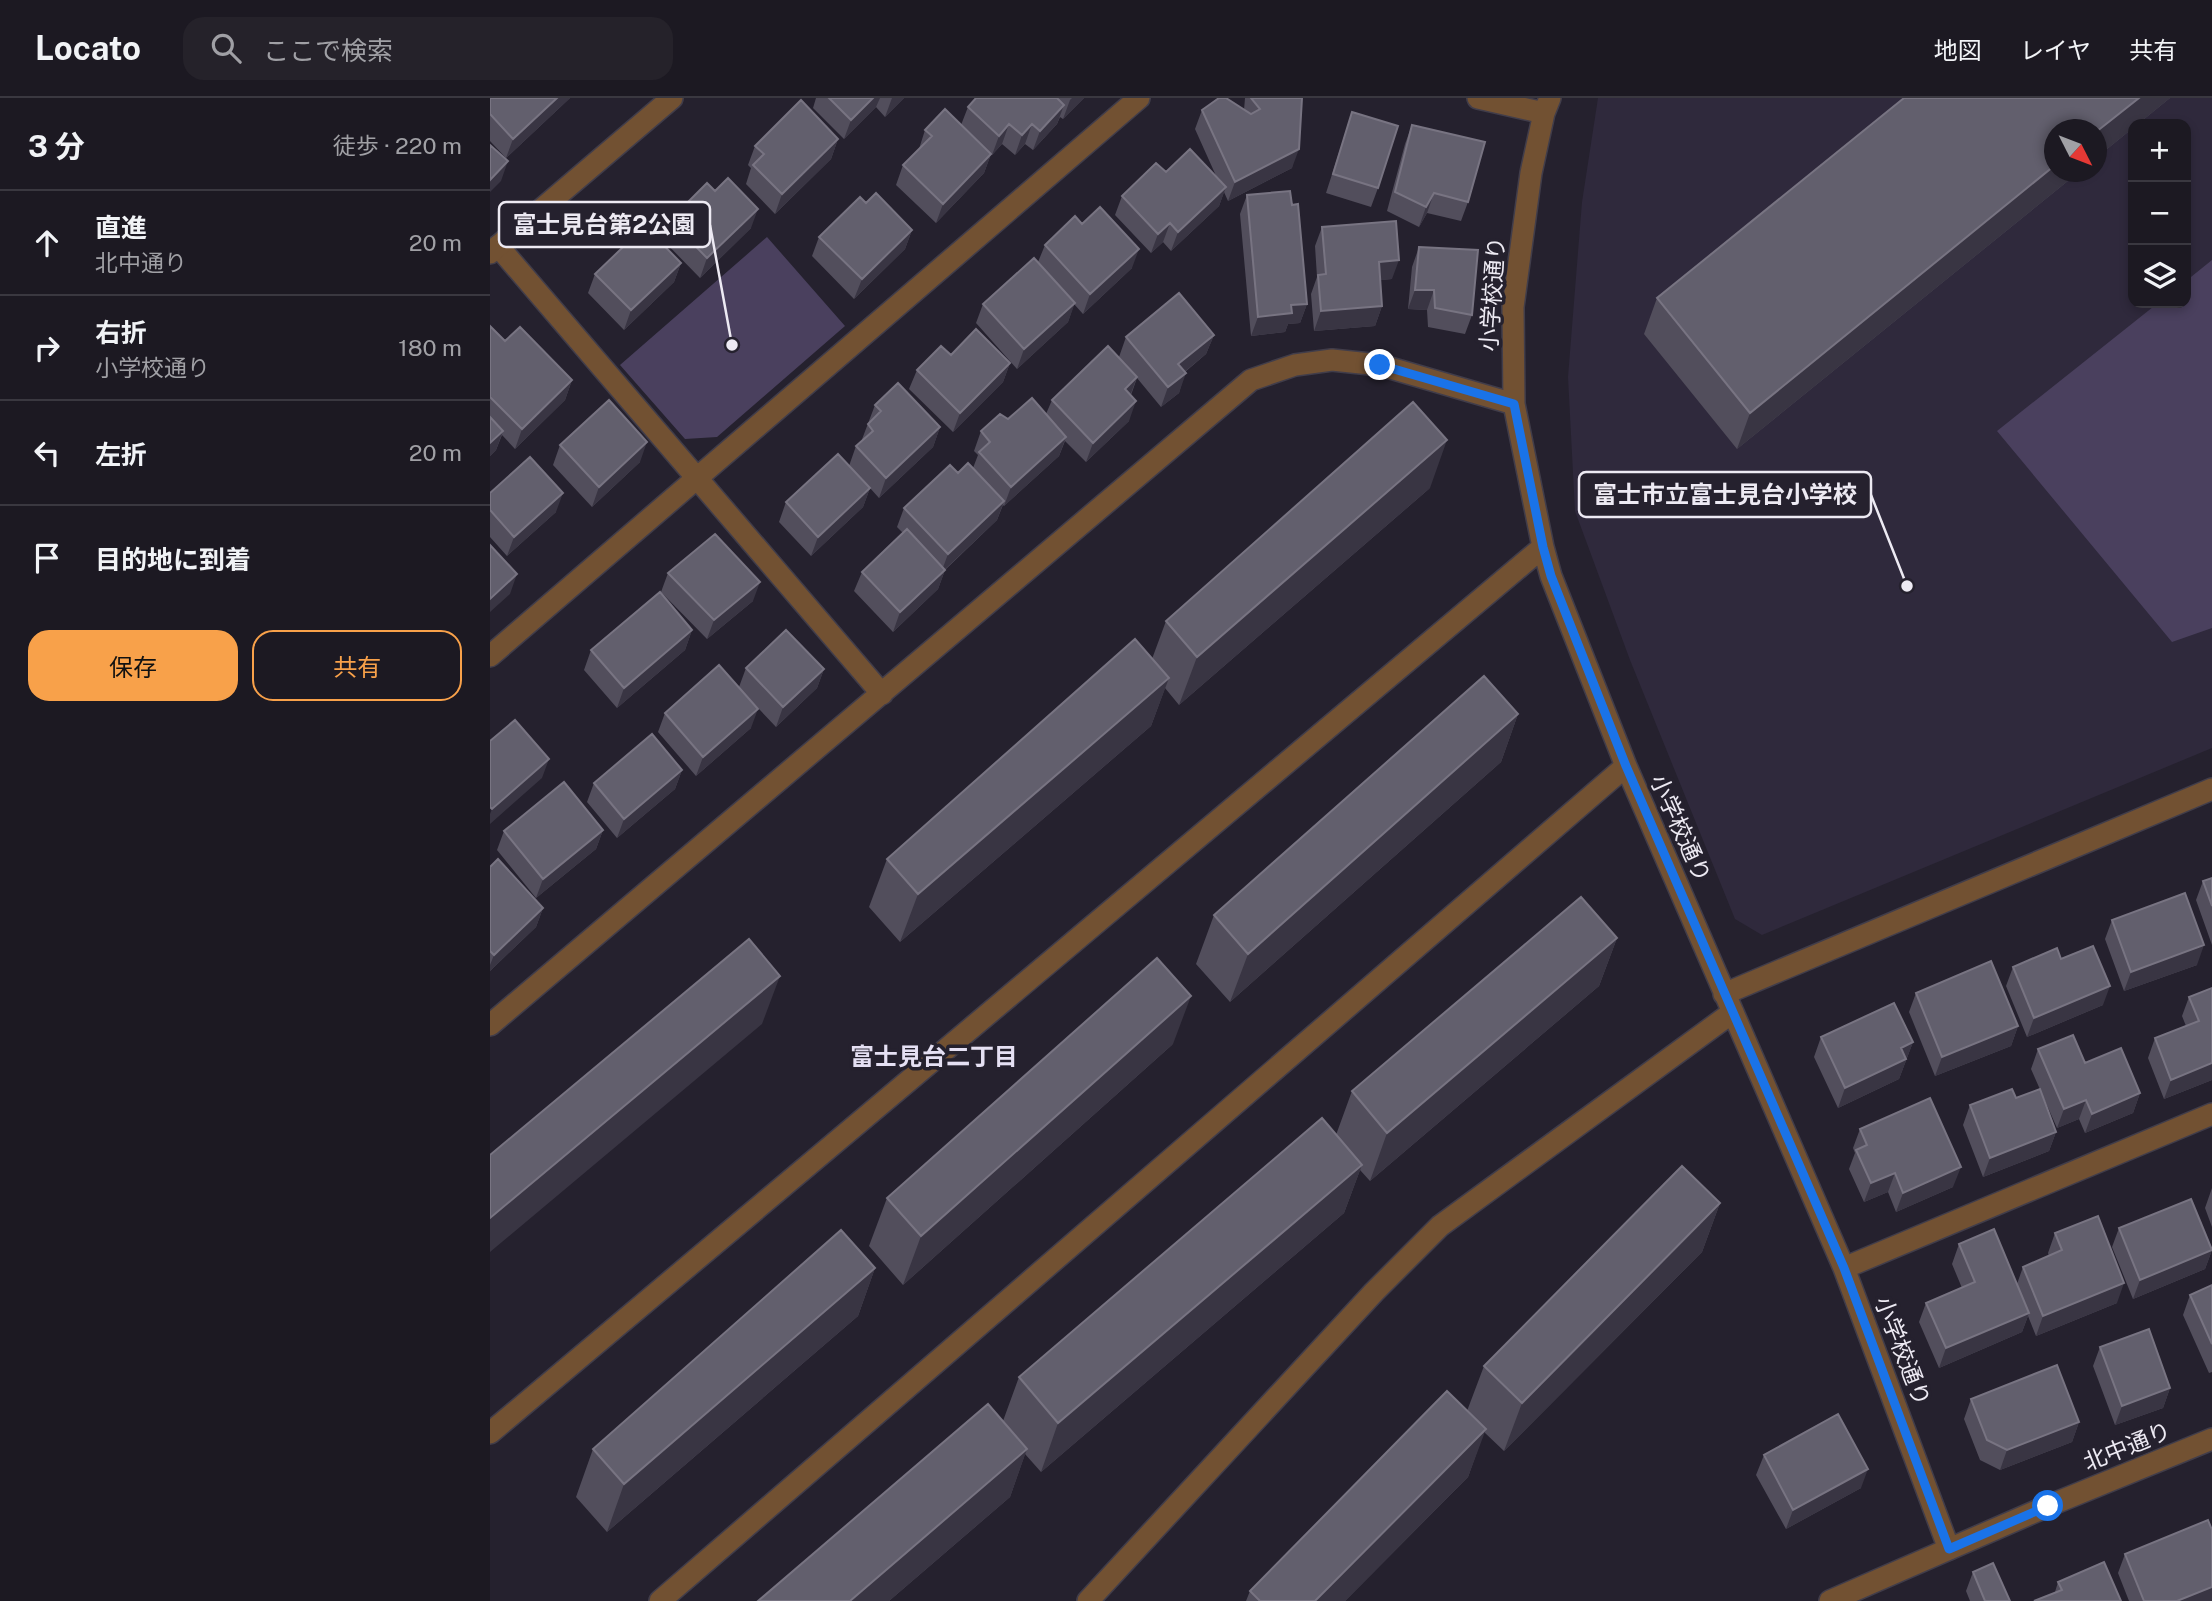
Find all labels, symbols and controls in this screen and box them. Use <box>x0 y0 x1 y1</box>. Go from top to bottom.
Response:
search box <box>183 17 673 80</box>
text: Locato <box>35 29 141 67</box>
icon: search <box>207 29 245 67</box>
text: ここで検索 <box>263 35 393 66</box>
text: 地図 <box>1934 36 1982 64</box>
text: レイヤ <box>2020 36 2091 64</box>
text: 共有 <box>2129 36 2177 64</box>
north arrow <box>2044 119 2107 182</box>
map controls <box>2128 119 2191 308</box>
button: + <box>2128 119 2191 182</box>
text: 3 分 <box>28 128 85 164</box>
text: 徒歩 · 220 m <box>333 132 462 159</box>
button: − <box>2128 182 2191 245</box>
callout: 富士見台第2公園 <box>499 202 710 247</box>
text: 富士見台第2公園 <box>512 210 696 238</box>
text: 直進 <box>95 212 147 243</box>
icon: ahead <box>28 224 66 262</box>
text: 20 m <box>409 229 462 256</box>
street label: 小学校通り <box>1475 236 1509 352</box>
button: layers <box>2128 245 2191 308</box>
text: 北中通り <box>95 249 187 276</box>
text: 右折 <box>95 317 147 348</box>
icon: right <box>28 329 66 367</box>
text: 180 m <box>398 334 462 361</box>
route end <box>1364 349 1395 380</box>
text: 小学校通り <box>95 354 210 381</box>
icon: left <box>28 434 66 472</box>
text: 左折 <box>95 439 147 470</box>
text: 20 m <box>409 439 462 466</box>
callout: 富士市立富士見台小学校 <box>1579 472 1871 517</box>
text: 富士市立富士見台小学校 <box>1593 480 1857 508</box>
icon: arrive <box>28 539 66 577</box>
text: 目的地に到着 <box>95 544 251 575</box>
button: 保存 <box>28 630 238 701</box>
button: 共有 <box>252 630 462 701</box>
street label: 小学校通り <box>1645 770 1717 886</box>
district label: 富士見台二丁目 <box>850 1042 1018 1070</box>
street label: 小学校通り <box>1870 1292 1936 1410</box>
street label: 北中通り <box>2079 1416 2175 1476</box>
route start <box>2032 1490 2063 1521</box>

